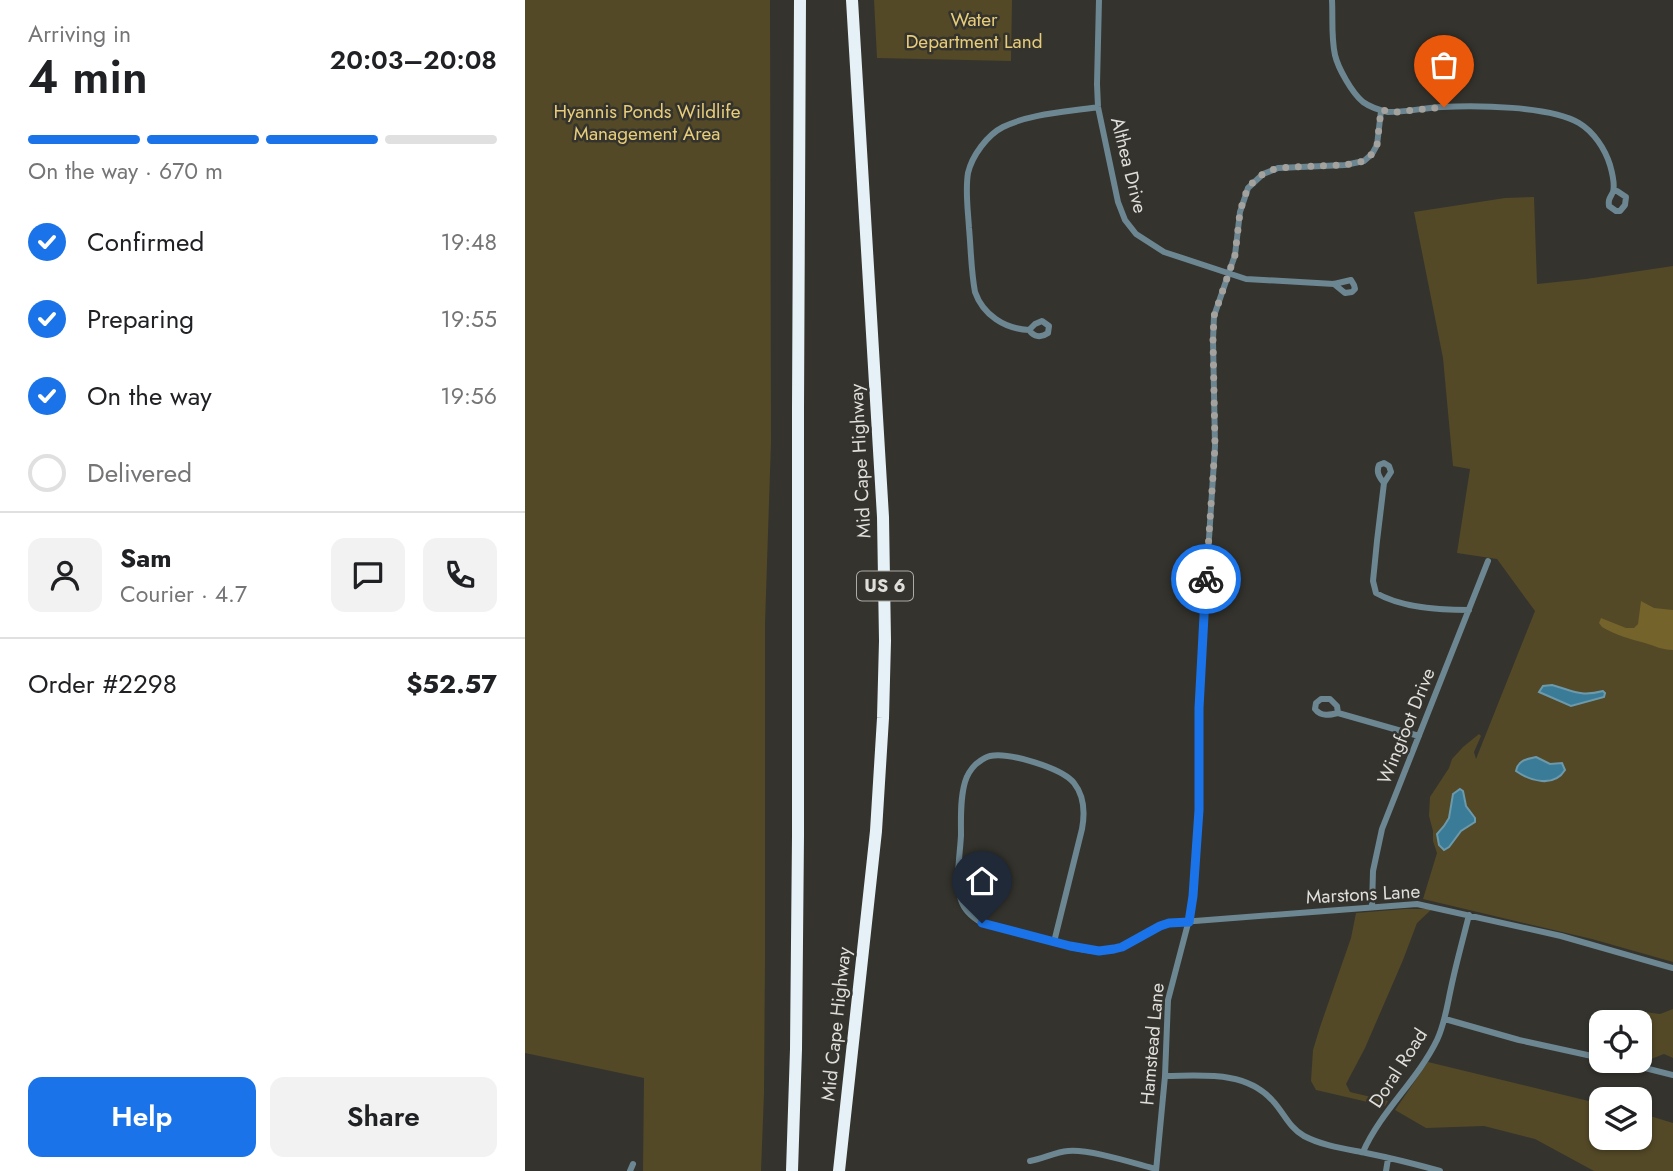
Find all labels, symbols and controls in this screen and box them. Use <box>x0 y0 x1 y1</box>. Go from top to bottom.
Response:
park label: Water Department Land <box>905 6 1043 55</box>
text: Arriving in <box>28 17 131 51</box>
pin <box>1414 35 1474 107</box>
text: 20:03–20:08 <box>330 41 497 79</box>
text: 4 min <box>28 44 148 110</box>
icon: bag <box>1425 46 1463 84</box>
park label: Hyannis Ponds Wildlife Management Area <box>553 98 741 147</box>
street label: Althea Drive <box>1104 114 1154 216</box>
text: On the way · 670 m <box>28 154 223 188</box>
icon: check <box>28 223 66 261</box>
text: Confirmed <box>87 223 204 261</box>
text: 19:48 <box>441 225 497 259</box>
icon: check <box>28 300 66 338</box>
text: Preparing <box>87 300 194 338</box>
text: 19:55 <box>441 302 497 336</box>
icon: check <box>28 377 66 415</box>
text: On the way <box>87 377 212 415</box>
text: 19:56 <box>440 379 497 413</box>
street label: Mid Cape Highway <box>842 382 878 539</box>
text: Delivered <box>87 454 192 492</box>
button: person <box>28 538 102 612</box>
button: chat <box>331 538 405 612</box>
button: phone <box>423 538 497 612</box>
text: Sam <box>120 539 172 577</box>
courier <box>1171 544 1241 614</box>
icon: bike <box>1187 560 1225 598</box>
road number: US 6 <box>857 572 913 600</box>
text: Courier · 4.7 <box>120 577 247 611</box>
street label: Wingfoot Drive <box>1370 664 1442 788</box>
text: Order #2298 <box>28 665 177 703</box>
text: $52.57 <box>406 665 497 703</box>
pin <box>952 851 1012 923</box>
icon: home <box>963 862 1001 900</box>
street label: Marstons Lane <box>1305 878 1421 910</box>
street label: Mid Cape Highway <box>814 945 858 1102</box>
street label: Hamstead Lane <box>1133 982 1171 1106</box>
map controls <box>1589 1010 1652 1150</box>
button: locate <box>1589 1010 1652 1073</box>
street label: Doral Road <box>1362 1023 1434 1113</box>
button: Help <box>28 1077 256 1157</box>
button: Share <box>270 1077 497 1157</box>
button: layers <box>1589 1087 1652 1150</box>

